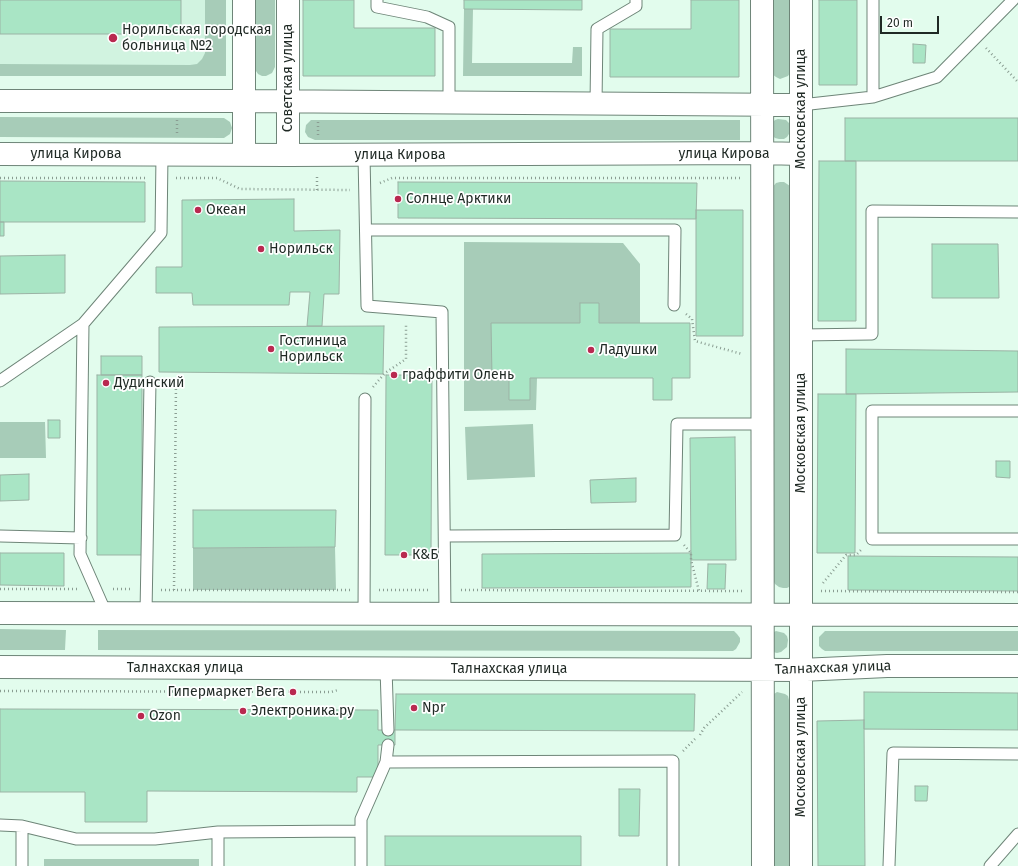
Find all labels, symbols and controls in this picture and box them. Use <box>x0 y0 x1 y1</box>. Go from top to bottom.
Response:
scale bar <box>882 8 941 34</box>
text: 20 m <box>887 16 913 30</box>
place label: Норильская городская больница №2 <box>122 22 272 54</box>
street label: Советская улица <box>280 24 296 132</box>
marker: Норильская городская больница №2 <box>107 32 119 44</box>
street label: Московская улица <box>793 49 809 169</box>
street label: улица Кирова <box>30 146 122 162</box>
street label: улица Кирова <box>678 146 770 162</box>
street label: улица Кирова <box>354 147 446 163</box>
place label: Солнце Арктики <box>406 191 511 207</box>
marker: Солнце Арктики <box>393 194 403 204</box>
place label: Океан <box>206 202 246 218</box>
marker: Океан <box>193 205 203 215</box>
place label: Норильск <box>269 241 333 257</box>
marker: Норильск <box>256 244 266 254</box>
place label: Гостиница Норильск <box>279 333 347 366</box>
place label: Ладушки <box>599 342 657 358</box>
marker: Гостиница Норильск <box>266 344 276 354</box>
marker: Ладушки <box>586 345 596 355</box>
place label: граффити Олень <box>402 367 514 383</box>
marker: граффити Олень <box>389 370 399 380</box>
street label: Московская улица <box>793 373 809 493</box>
place label: Дудинский <box>114 375 185 391</box>
marker: Дудинский <box>101 378 111 388</box>
place label: К&Б <box>412 547 438 563</box>
marker: К&Б <box>399 550 409 560</box>
street label: Талнахская улица <box>774 658 892 678</box>
street label: Талнахская улица <box>127 660 243 676</box>
street label: Талнахская улица <box>451 661 567 677</box>
place label: Гипермаркет Вега <box>167 684 285 700</box>
marker: Гипермаркет Вега <box>288 687 298 697</box>
street label: Московская улица <box>793 697 809 817</box>
place label: Npr <box>422 700 445 716</box>
place label: Электроника.ру <box>251 703 354 719</box>
marker: Npr <box>409 703 419 713</box>
marker: Электроника.ру <box>238 706 248 716</box>
place label: Ozon <box>149 708 181 724</box>
marker: Ozon <box>136 711 146 721</box>

